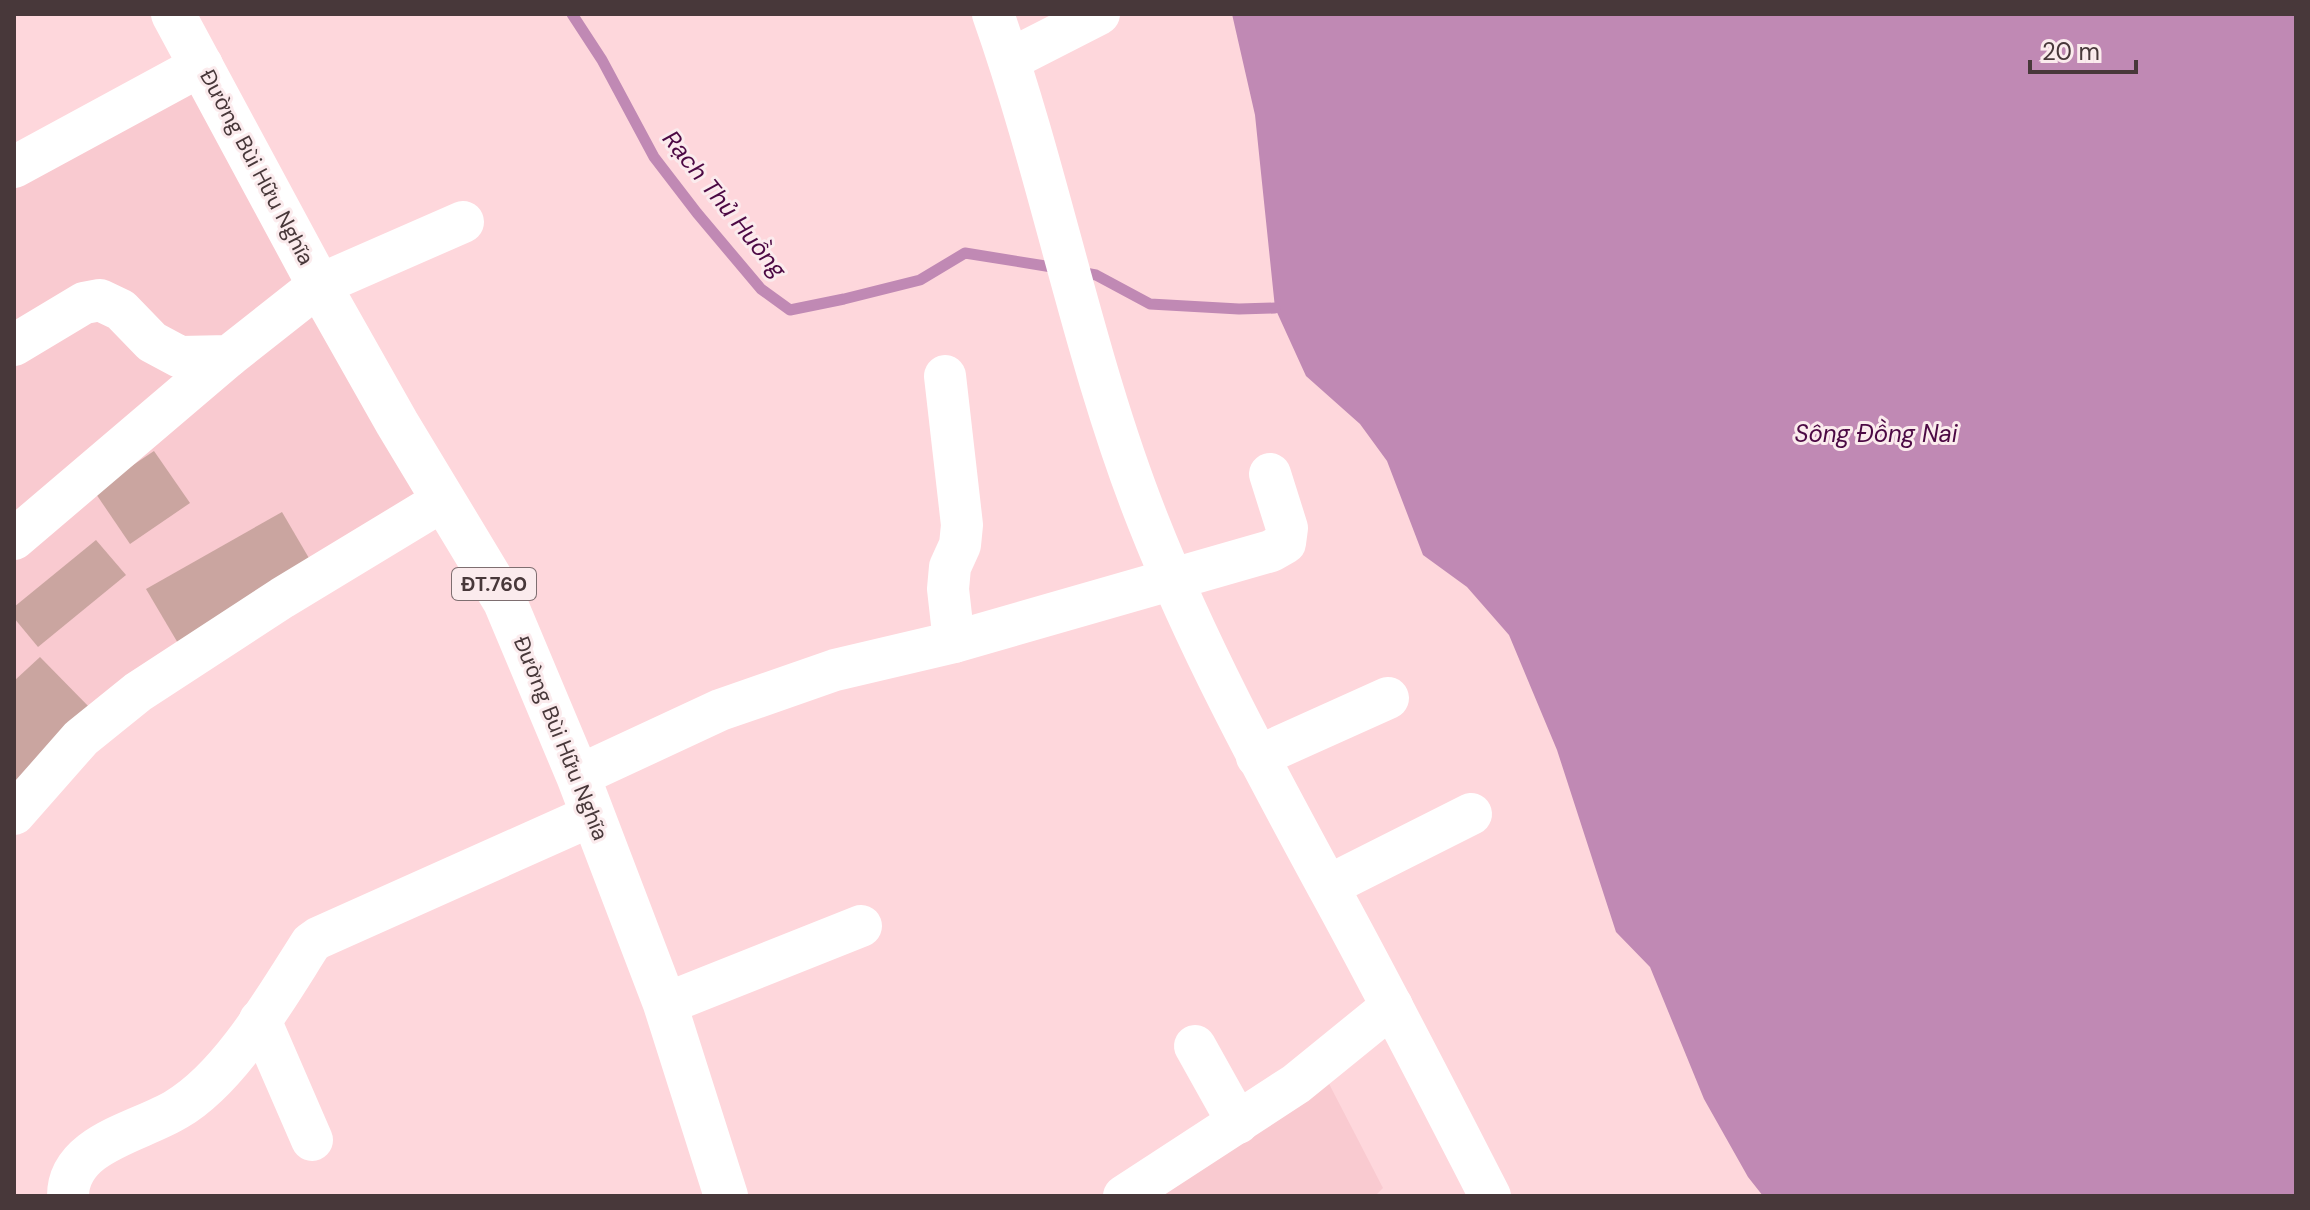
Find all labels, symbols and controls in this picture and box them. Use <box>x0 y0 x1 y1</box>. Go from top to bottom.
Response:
scale bar <box>2030 24 2136 74</box>
text: 20 m <box>2042 36 2100 67</box>
street label: Đường Bùi Hữu Nghĩa <box>193 64 321 270</box>
water label: Rạch Thủ Huồng <box>656 124 794 285</box>
water label: Sông Đồng Nai <box>1794 418 1959 449</box>
road number: ĐT.760 <box>452 568 536 600</box>
street label: Đường Bùi Hữu Nghĩa <box>507 632 615 844</box>

